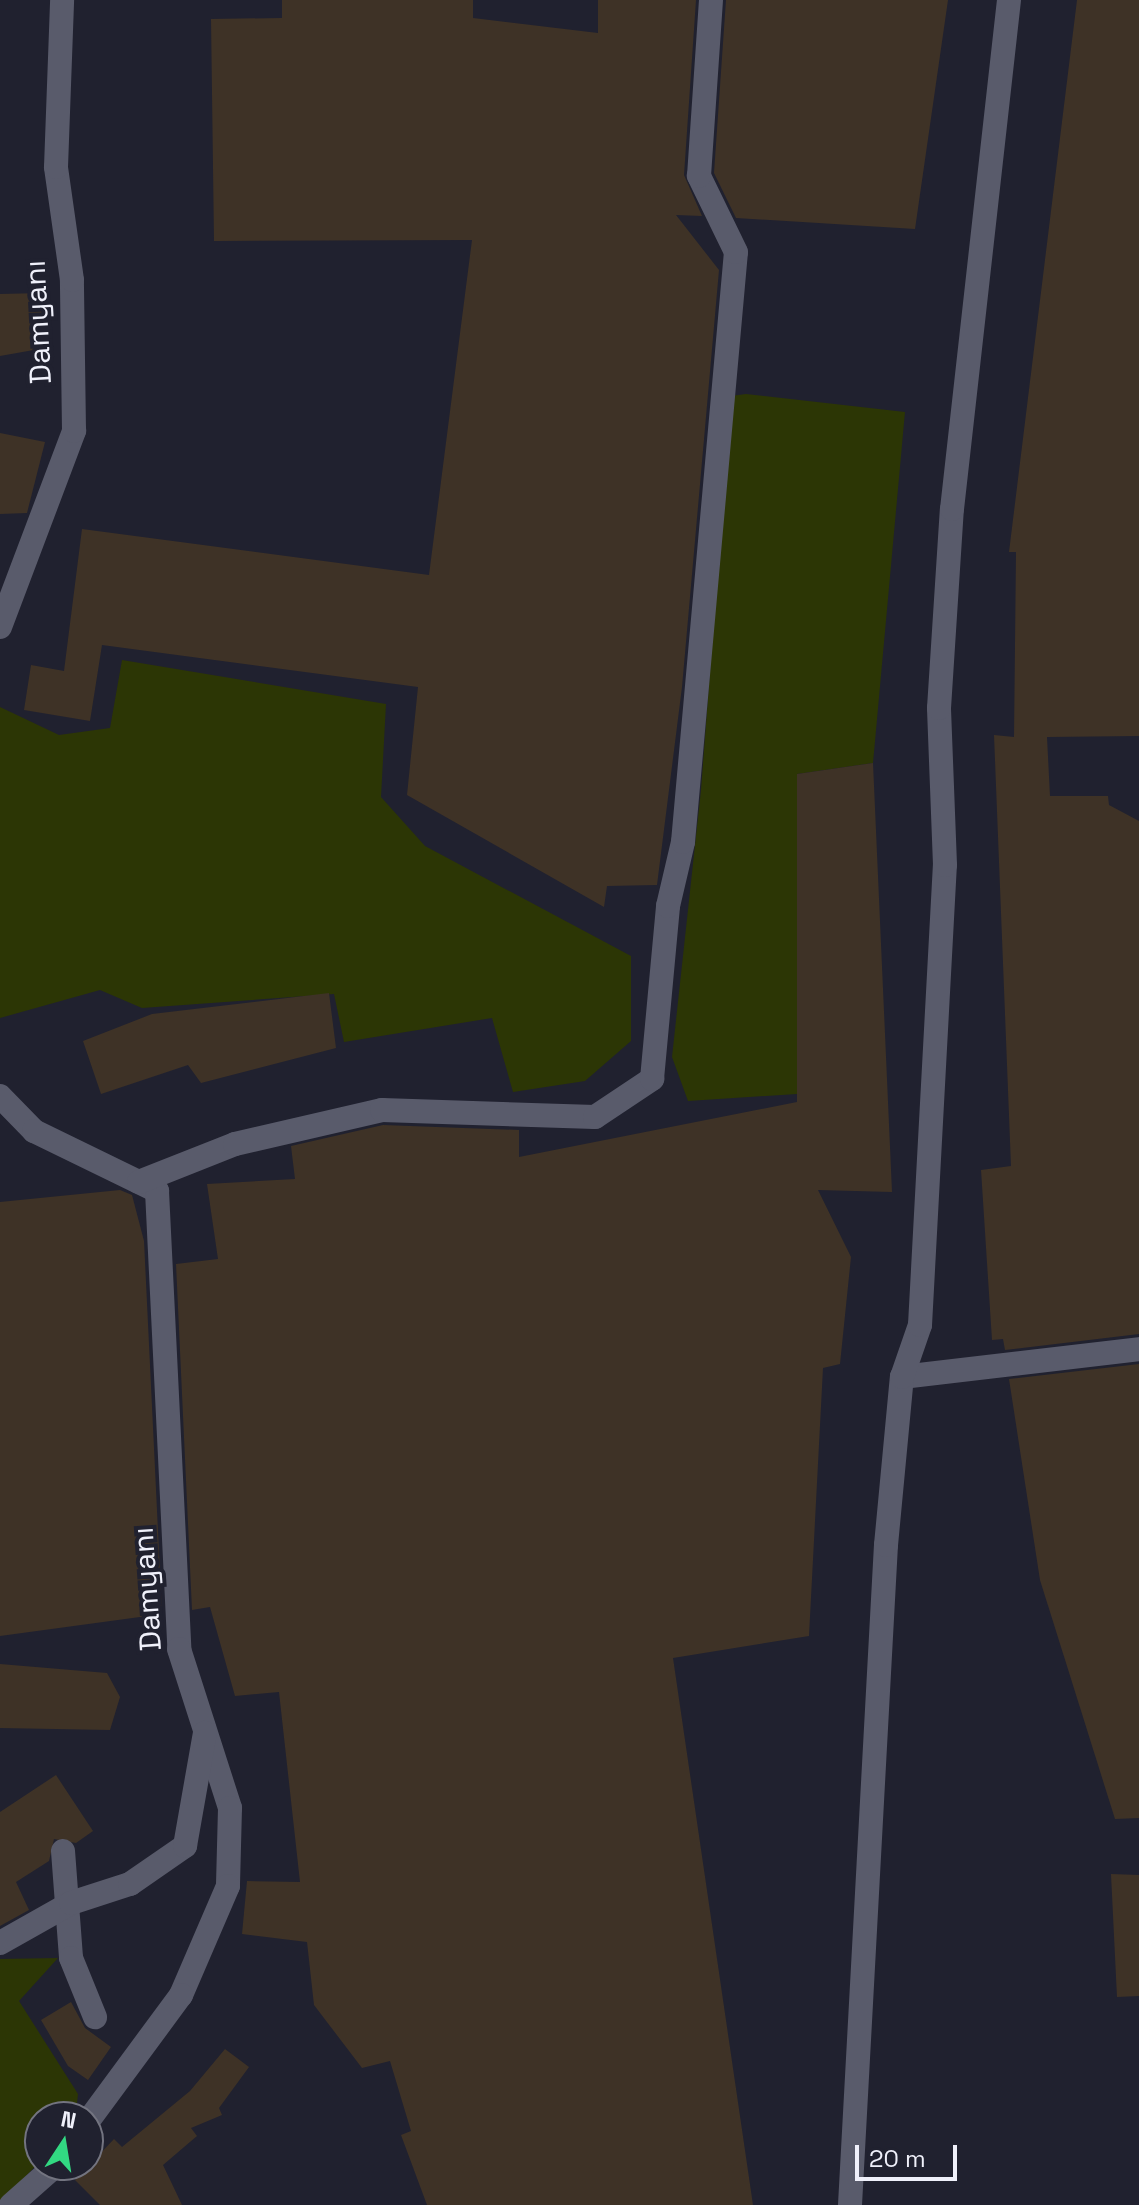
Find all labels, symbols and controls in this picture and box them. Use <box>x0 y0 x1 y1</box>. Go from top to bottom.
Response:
street label: Damyanı <box>17 259 59 385</box>
street label: Damyanı <box>125 1526 169 1652</box>
north arrow <box>24 2101 104 2181</box>
text: N <box>58 2104 79 2135</box>
scale bar <box>859 2129 961 2179</box>
text: 20 m <box>869 2143 926 2174</box>

